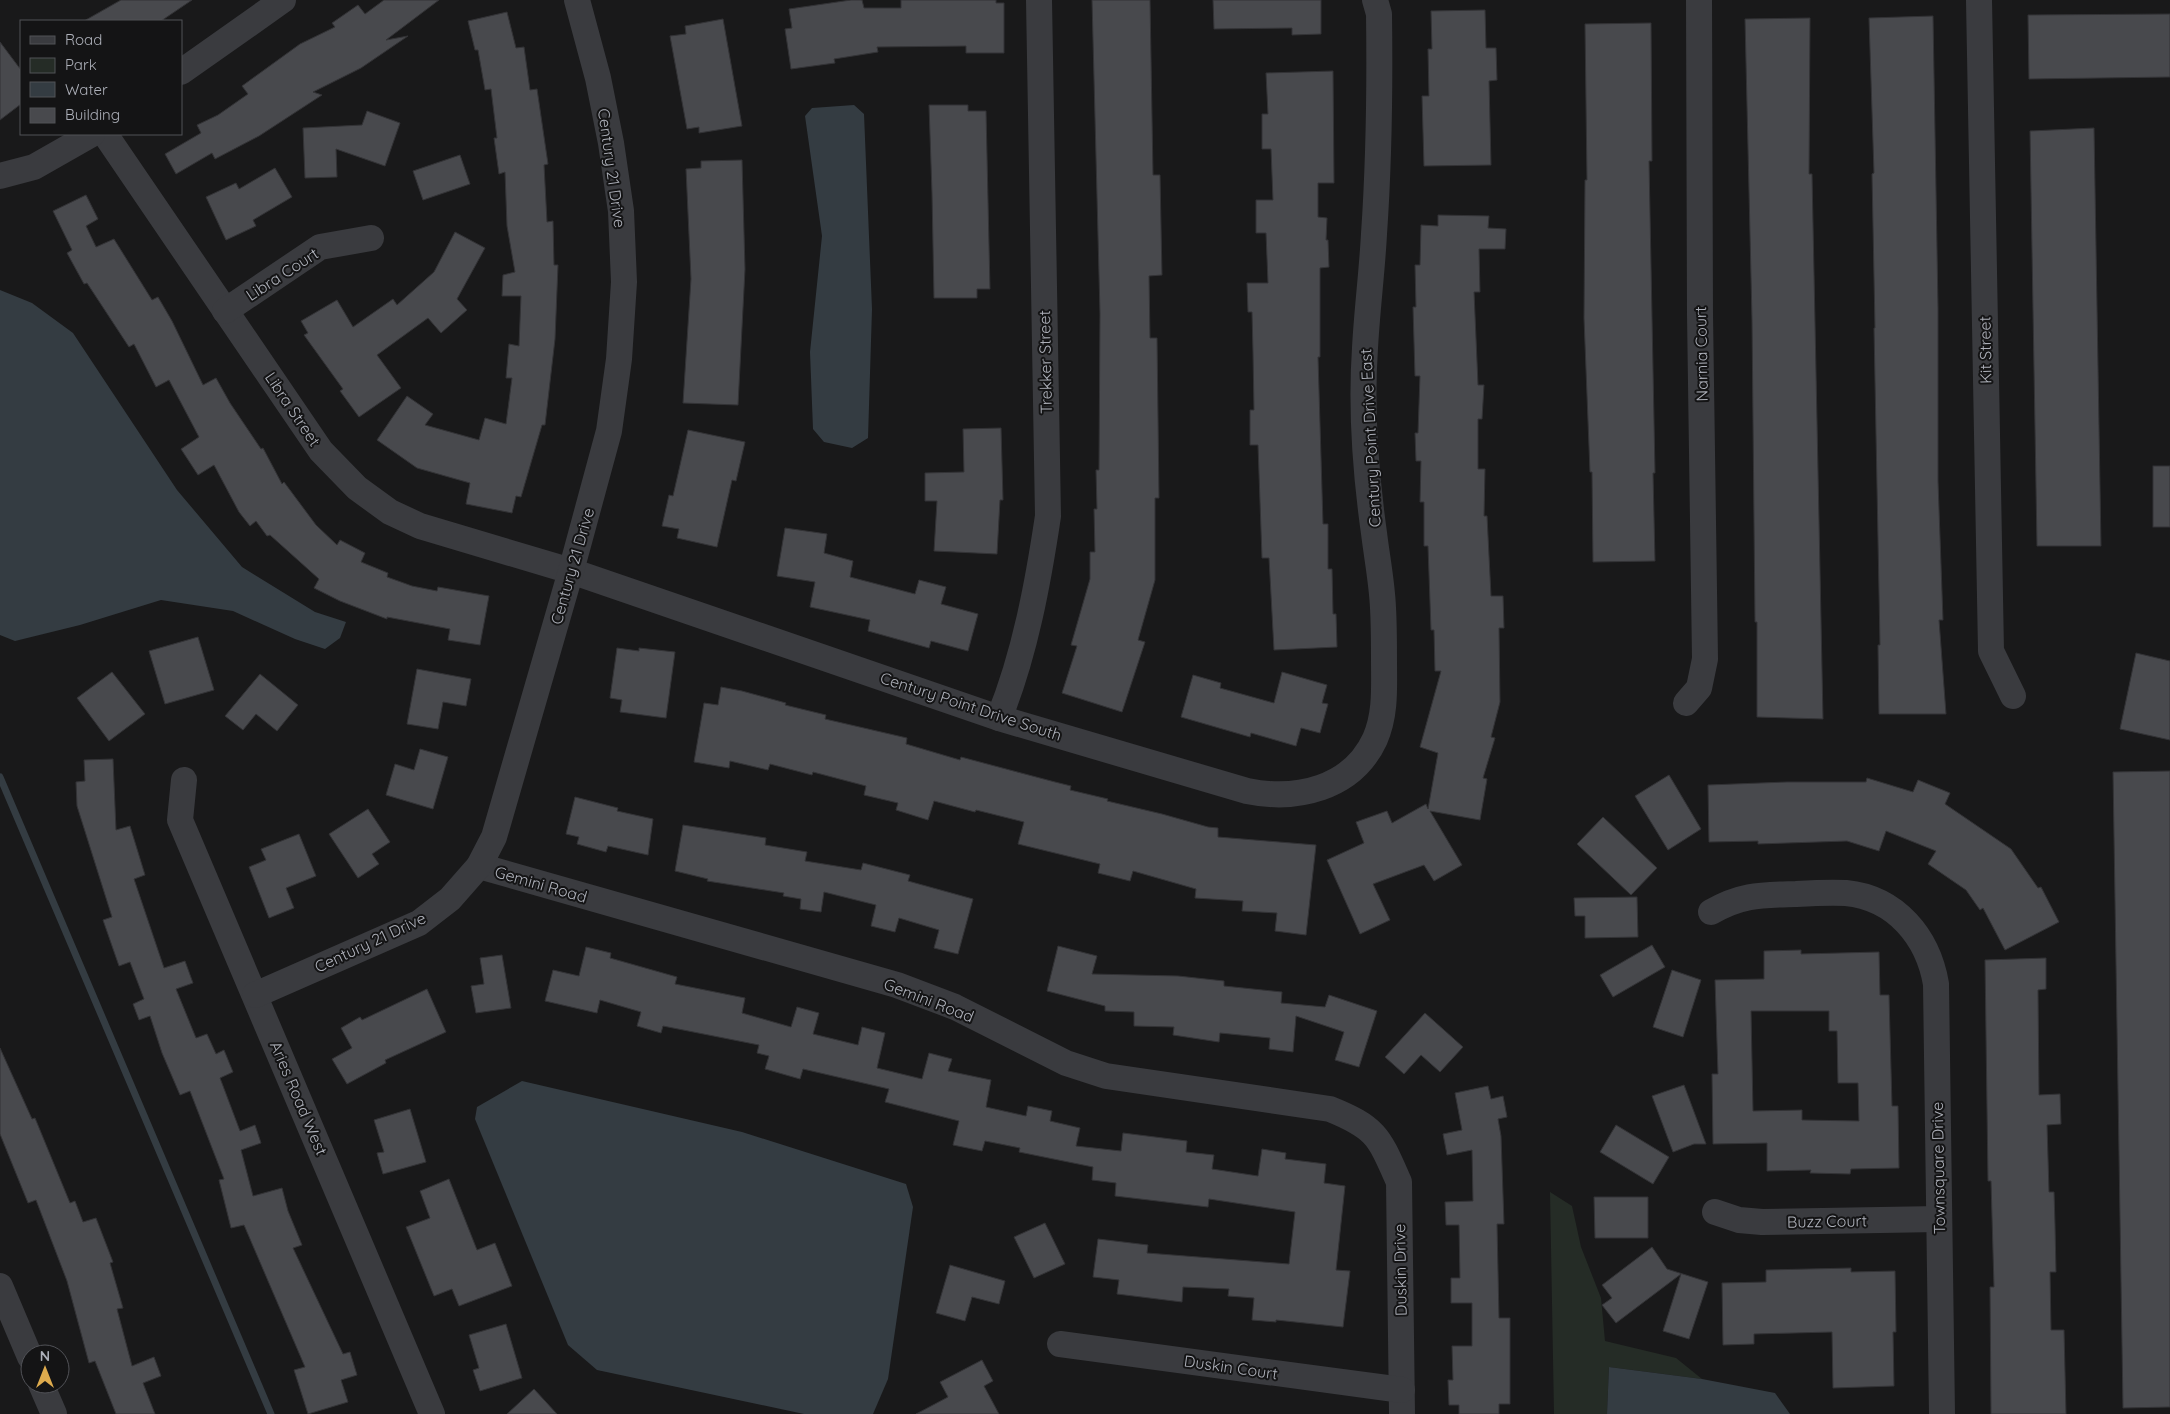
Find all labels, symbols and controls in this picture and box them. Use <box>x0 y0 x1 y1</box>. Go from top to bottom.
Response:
legend <box>20 20 182 135</box>
text: Road <box>65 30 102 49</box>
text: Park <box>65 55 97 74</box>
text: Water <box>65 80 108 99</box>
text: Building <box>65 105 120 124</box>
street label: Century 21 Drive <box>594 107 630 229</box>
street label: Libra Court <box>242 243 322 305</box>
street label: Narnia Court <box>1690 306 1712 402</box>
street label: Trekker Street <box>1034 310 1056 414</box>
street label: Kit Street <box>1974 316 1996 384</box>
street label: Century Point Drive East <box>1355 348 1385 528</box>
street label: Libra Street <box>261 368 325 450</box>
street label: Century 21 Drive <box>546 505 598 627</box>
street label: Century Point Drive South <box>878 667 1064 745</box>
street label: Gemini Road <box>493 861 589 907</box>
street label: Century 21 Drive <box>311 907 429 977</box>
street label: Gemini Road <box>881 974 977 1026</box>
street label: Aries Road West <box>266 1038 332 1158</box>
street label: Townsquare Drive <box>1927 1102 1949 1234</box>
street label: Buzz Court <box>1787 1210 1867 1232</box>
street label: Duskin Drive <box>1389 1224 1411 1316</box>
north arrow <box>20 1344 70 1394</box>
text: N <box>40 1347 50 1365</box>
street label: Duskin Court <box>1183 1351 1279 1383</box>

